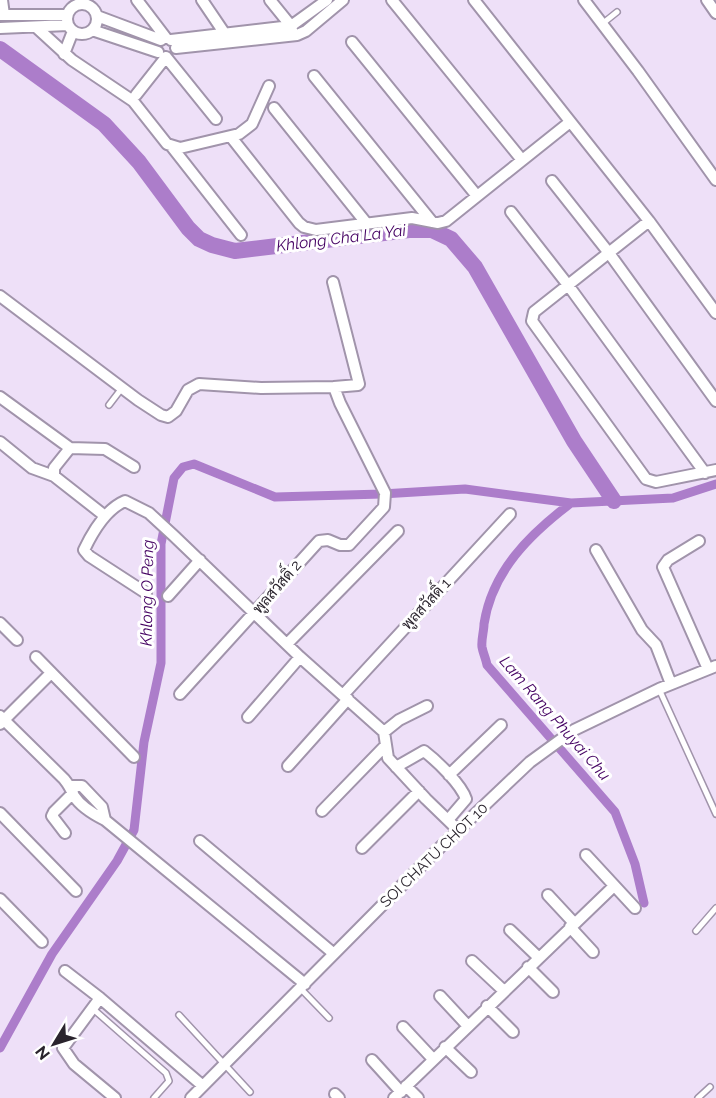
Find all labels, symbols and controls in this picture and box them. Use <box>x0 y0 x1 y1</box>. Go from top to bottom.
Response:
water label: Khlong Cha La Yai <box>275 221 407 255</box>
water label: Khlong O Peng <box>137 539 157 646</box>
street label: พูลสวัสดิ์ 2 <box>244 552 306 618</box>
street label: พูลสวัสดิ์ 1 <box>393 570 455 634</box>
water label: Lam Rang Phuyai Chu <box>496 652 614 784</box>
street label: SOI CHATU CHOT 10 <box>376 799 492 911</box>
north arrow <box>24 1014 84 1074</box>
text: N <box>31 1042 54 1064</box>

